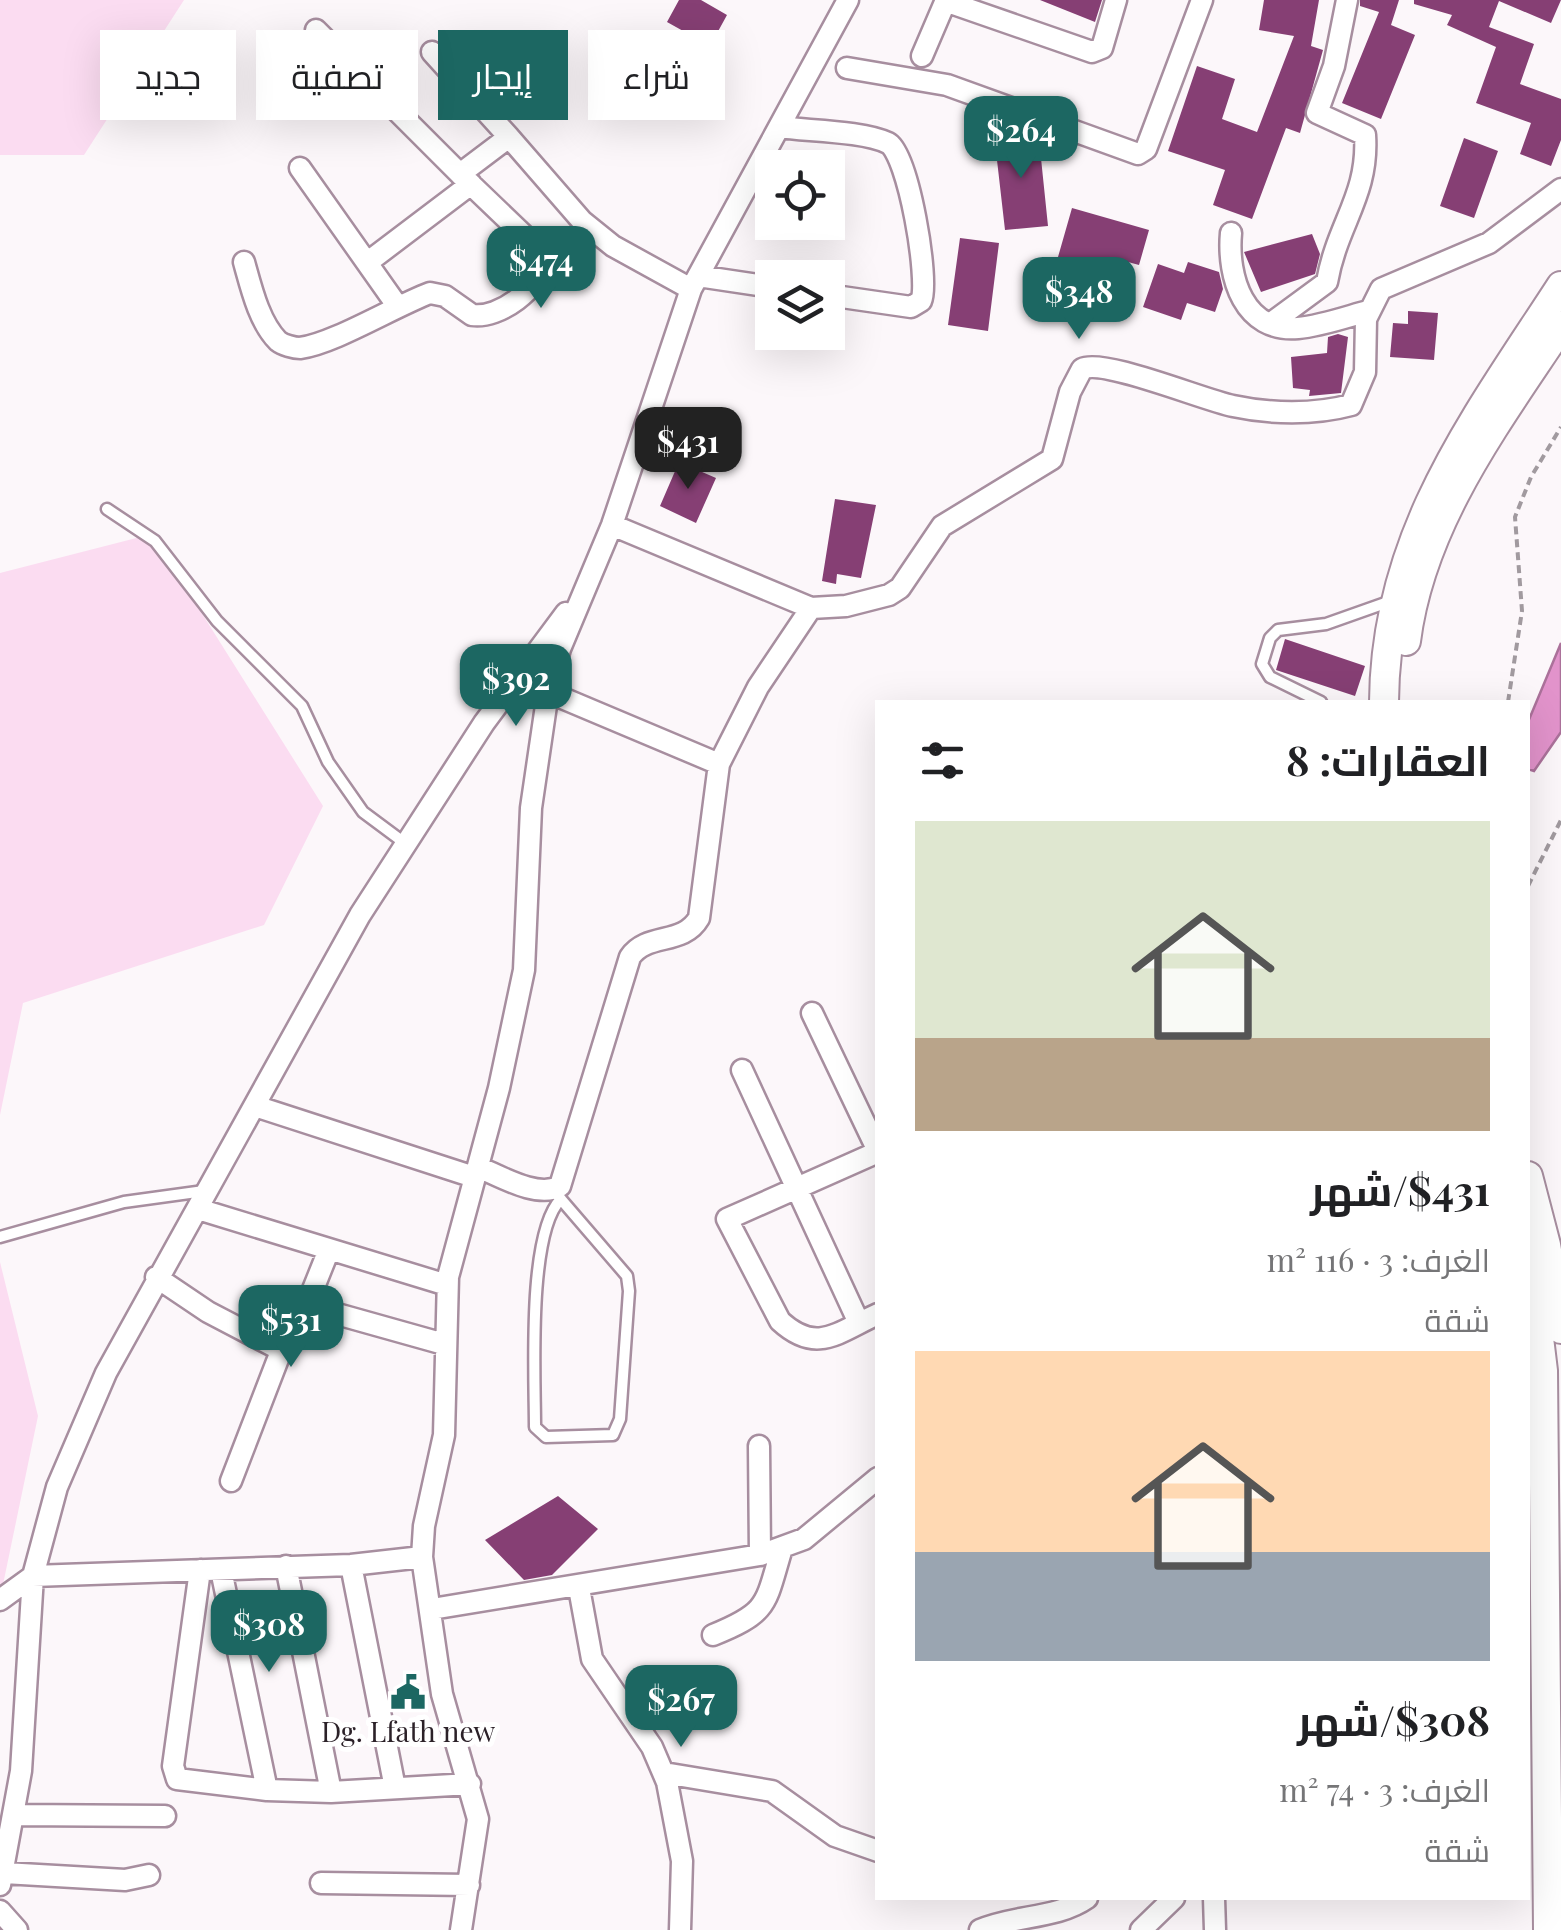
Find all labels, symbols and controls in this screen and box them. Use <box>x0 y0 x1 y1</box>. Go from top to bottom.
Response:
chip: جديد <box>100 30 236 120</box>
chip: تصفية <box>256 30 418 120</box>
chip: إيجار <box>438 30 568 120</box>
chip: شراء <box>588 30 725 120</box>
pin: $264 <box>962 96 1080 181</box>
text: $264 <box>986 107 1056 150</box>
map controls <box>755 150 845 350</box>
button: locate <box>755 150 845 240</box>
pin: $474 <box>482 226 600 311</box>
text: $474 <box>509 237 573 280</box>
pin: $348 <box>1020 257 1138 342</box>
button: layers <box>755 260 845 350</box>
text: $348 <box>1045 268 1113 311</box>
pin: $431 <box>629 407 747 492</box>
text: $431 <box>657 418 719 461</box>
pin: $392 <box>457 644 575 729</box>
text: $392 <box>482 655 550 698</box>
text: العقارات: 8 <box>1286 731 1490 787</box>
icon: filters <box>915 733 970 788</box>
icon: home <box>1113 886 1293 1066</box>
text: $431/شهر <box>1310 1161 1490 1217</box>
text: الغرف: 3 · 116 m² <box>1267 1237 1490 1280</box>
pin: $531 <box>232 1285 350 1370</box>
text: $531 <box>261 1296 321 1339</box>
text: شقة <box>1425 1297 1490 1340</box>
icon: home <box>1113 1416 1293 1596</box>
pin: $308 <box>210 1590 328 1675</box>
text: $308 <box>233 1601 305 1644</box>
pin: $267 <box>622 1665 740 1750</box>
public building icon: Dg. Lfath new <box>389 1673 427 1711</box>
text: $267 <box>647 1676 715 1719</box>
text: $308/شهر <box>1297 1691 1490 1747</box>
place label: Dg. Lfath new <box>321 1712 496 1749</box>
text: الغرف: 3 · 74 m² <box>1279 1767 1490 1810</box>
text: شقة <box>1425 1827 1490 1870</box>

